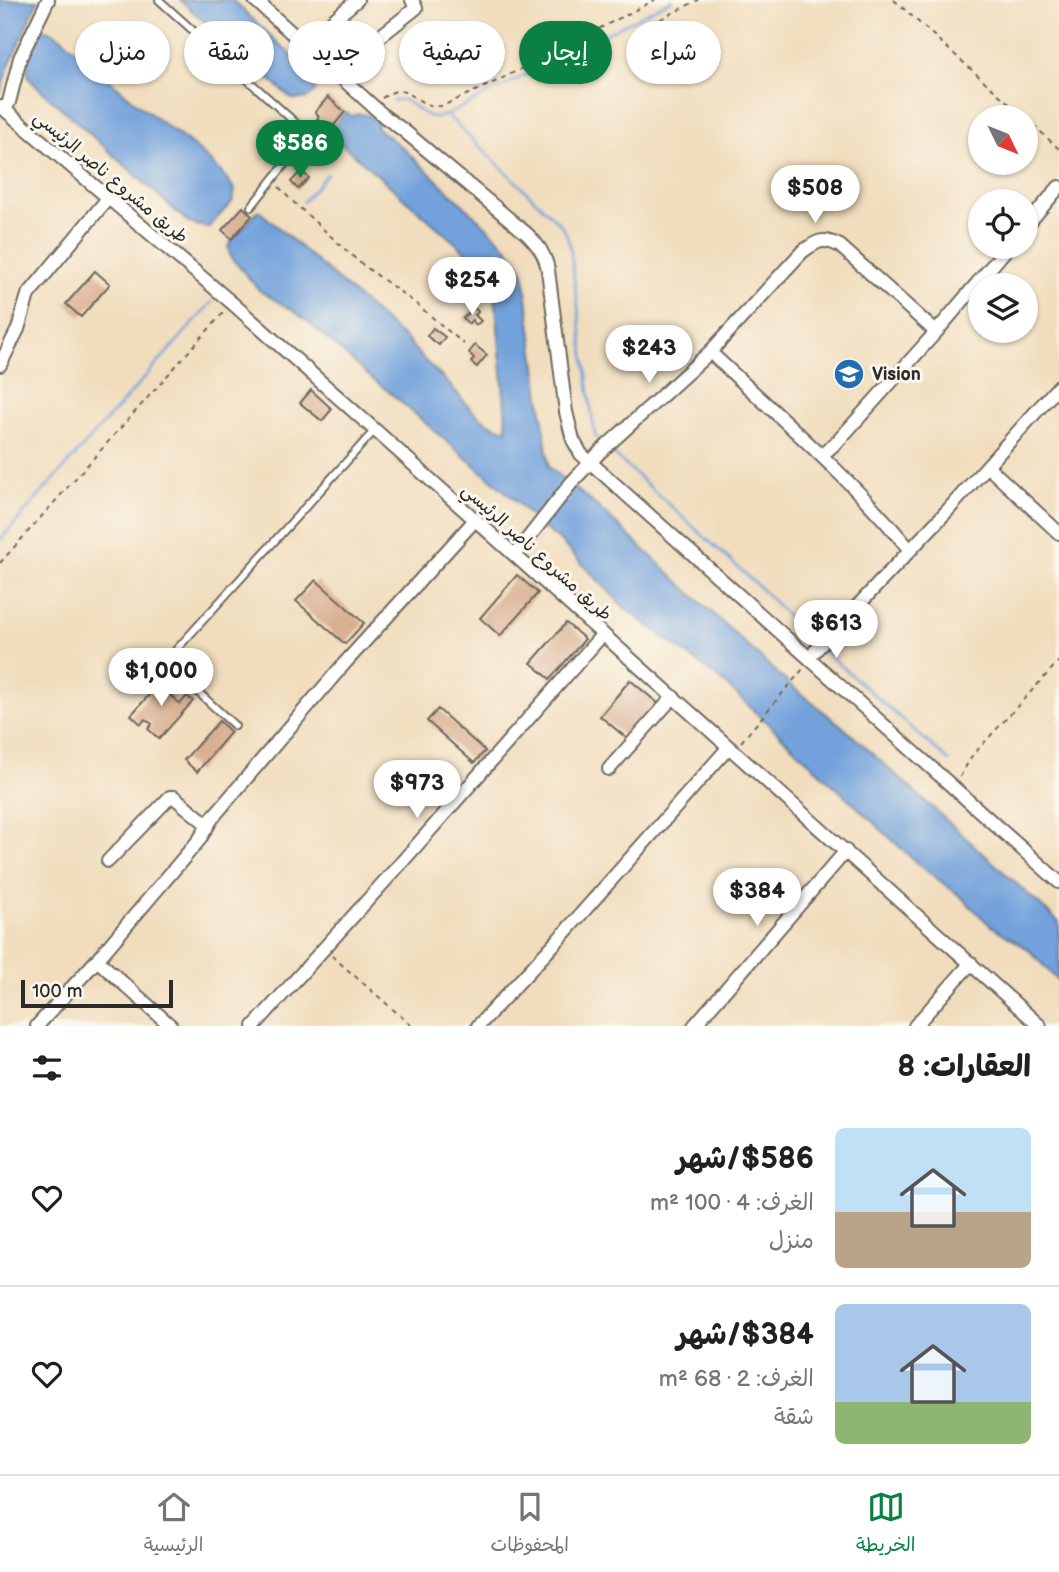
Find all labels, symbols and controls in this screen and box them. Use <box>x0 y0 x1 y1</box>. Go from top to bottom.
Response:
chip: منزل <box>75 21 170 84</box>
chip: شقة <box>184 21 274 84</box>
chip: جديد <box>288 21 385 84</box>
chip: تصفية <box>399 21 505 84</box>
chip: إيجار <box>519 21 612 84</box>
chip: شراء <box>626 21 721 84</box>
north arrow <box>968 105 1038 175</box>
map controls <box>968 105 1038 343</box>
street label: طريق مشروع ناصر الرئيسي <box>26 107 192 252</box>
pin: $586 <box>259 120 341 180</box>
text: $586 <box>272 129 328 157</box>
pin: $508 <box>774 166 856 225</box>
text: $508 <box>787 174 843 202</box>
button: locate <box>968 189 1038 259</box>
pin: $254 <box>431 258 513 317</box>
text: $254 <box>444 266 500 294</box>
button: layers <box>968 273 1038 343</box>
pin: $243 <box>608 326 690 385</box>
text: $243 <box>621 334 677 362</box>
school or university icon: Vision <box>832 357 866 391</box>
place label: Vision <box>872 364 921 385</box>
street label: طريق مشروع ناصر الرئيسي <box>454 479 616 629</box>
pin: $613 <box>795 600 877 660</box>
text: $613 <box>810 609 862 637</box>
pin: $1,000 <box>104 648 218 708</box>
text: $1,000 <box>125 657 197 685</box>
pin: $973 <box>376 760 458 820</box>
text: $973 <box>390 769 444 797</box>
pin: $384 <box>716 869 798 928</box>
text: $384 <box>729 877 785 905</box>
scale bar <box>21 977 173 1009</box>
text: 100 m <box>32 980 83 1003</box>
icon: filters <box>28 1049 66 1087</box>
text: العقارات: 8 <box>897 1049 1031 1085</box>
text: $586/شهر <box>676 1141 814 1177</box>
icon: home <box>891 1156 975 1240</box>
icon: heart <box>28 1179 66 1217</box>
text: الغرف: 4 · 100 m² <box>650 1189 814 1217</box>
text: منزل <box>769 1227 814 1255</box>
text: $384/شهر <box>677 1317 814 1353</box>
icon: home <box>891 1332 975 1416</box>
icon: heart <box>28 1355 66 1393</box>
text: الغرف: 2 · 68 m² <box>659 1365 814 1393</box>
text: شقة <box>774 1403 814 1431</box>
tab: الرئيسية <box>144 1488 203 1561</box>
tab: المحفوظات <box>491 1488 569 1561</box>
tab: الخريطة <box>856 1488 915 1561</box>

